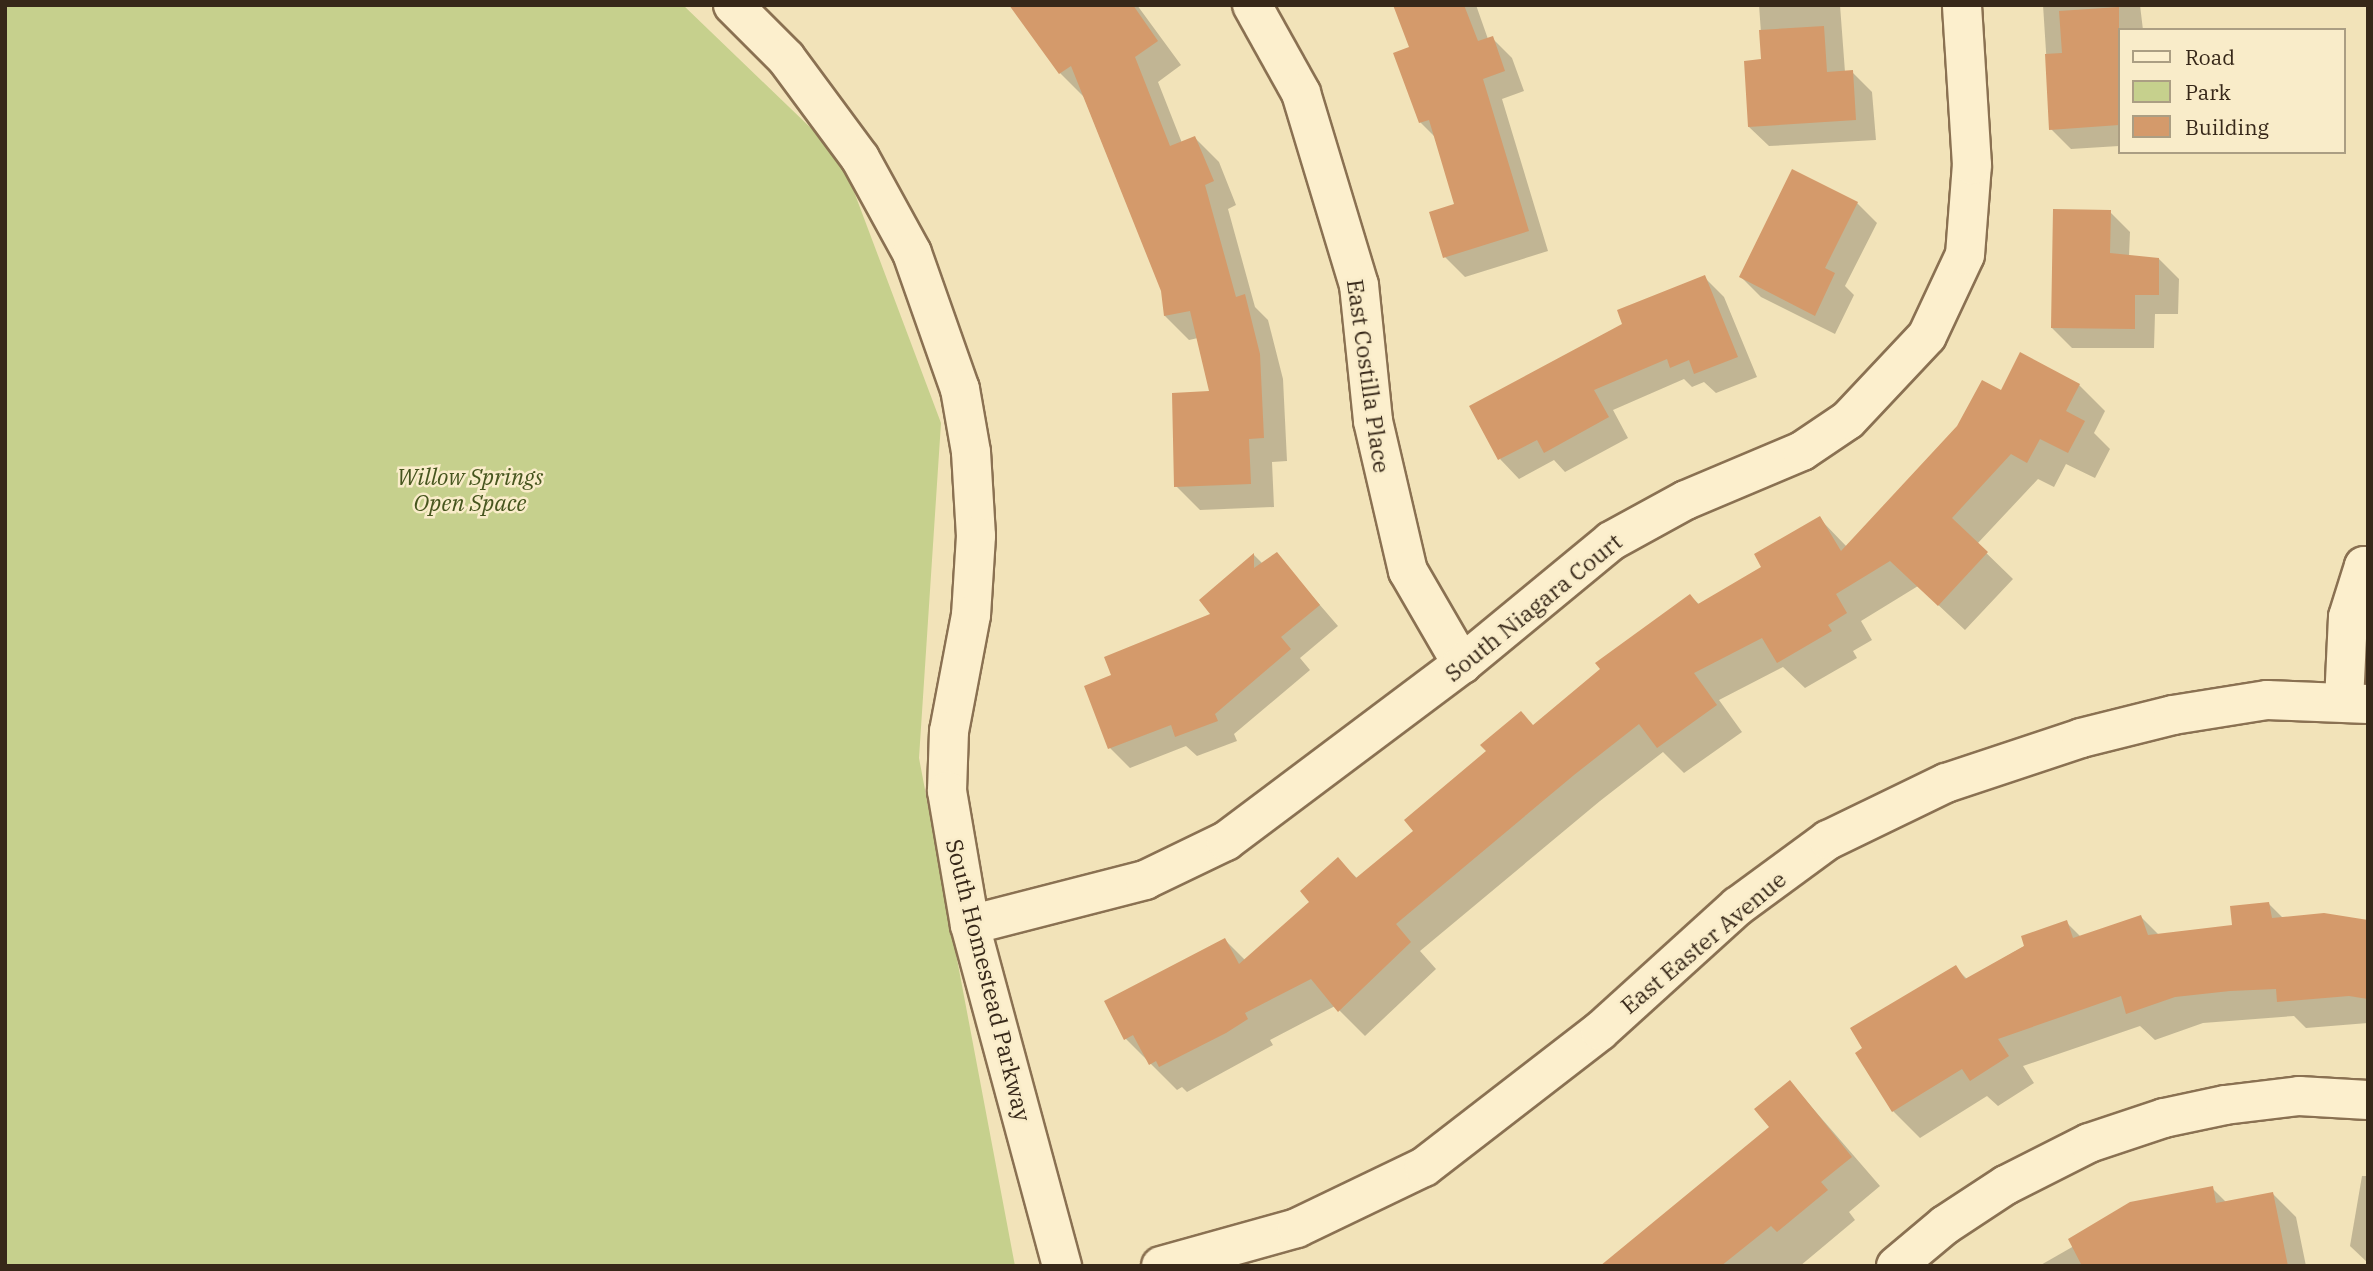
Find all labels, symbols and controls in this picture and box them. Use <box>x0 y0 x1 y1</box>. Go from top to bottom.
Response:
legend <box>2118 28 2345 154</box>
text: Road <box>2185 43 2235 71</box>
text: Park <box>2185 78 2231 106</box>
text: Building <box>2185 113 2269 141</box>
street label: East Costilla Place <box>1342 277 1396 475</box>
park label: Willow Springs Open Space <box>397 462 543 516</box>
street label: South Niagara Court <box>1439 527 1627 687</box>
street label: South Homestead Parkway <box>941 836 1037 1124</box>
street label: East Easter Avenue <box>1615 865 1791 1019</box>

